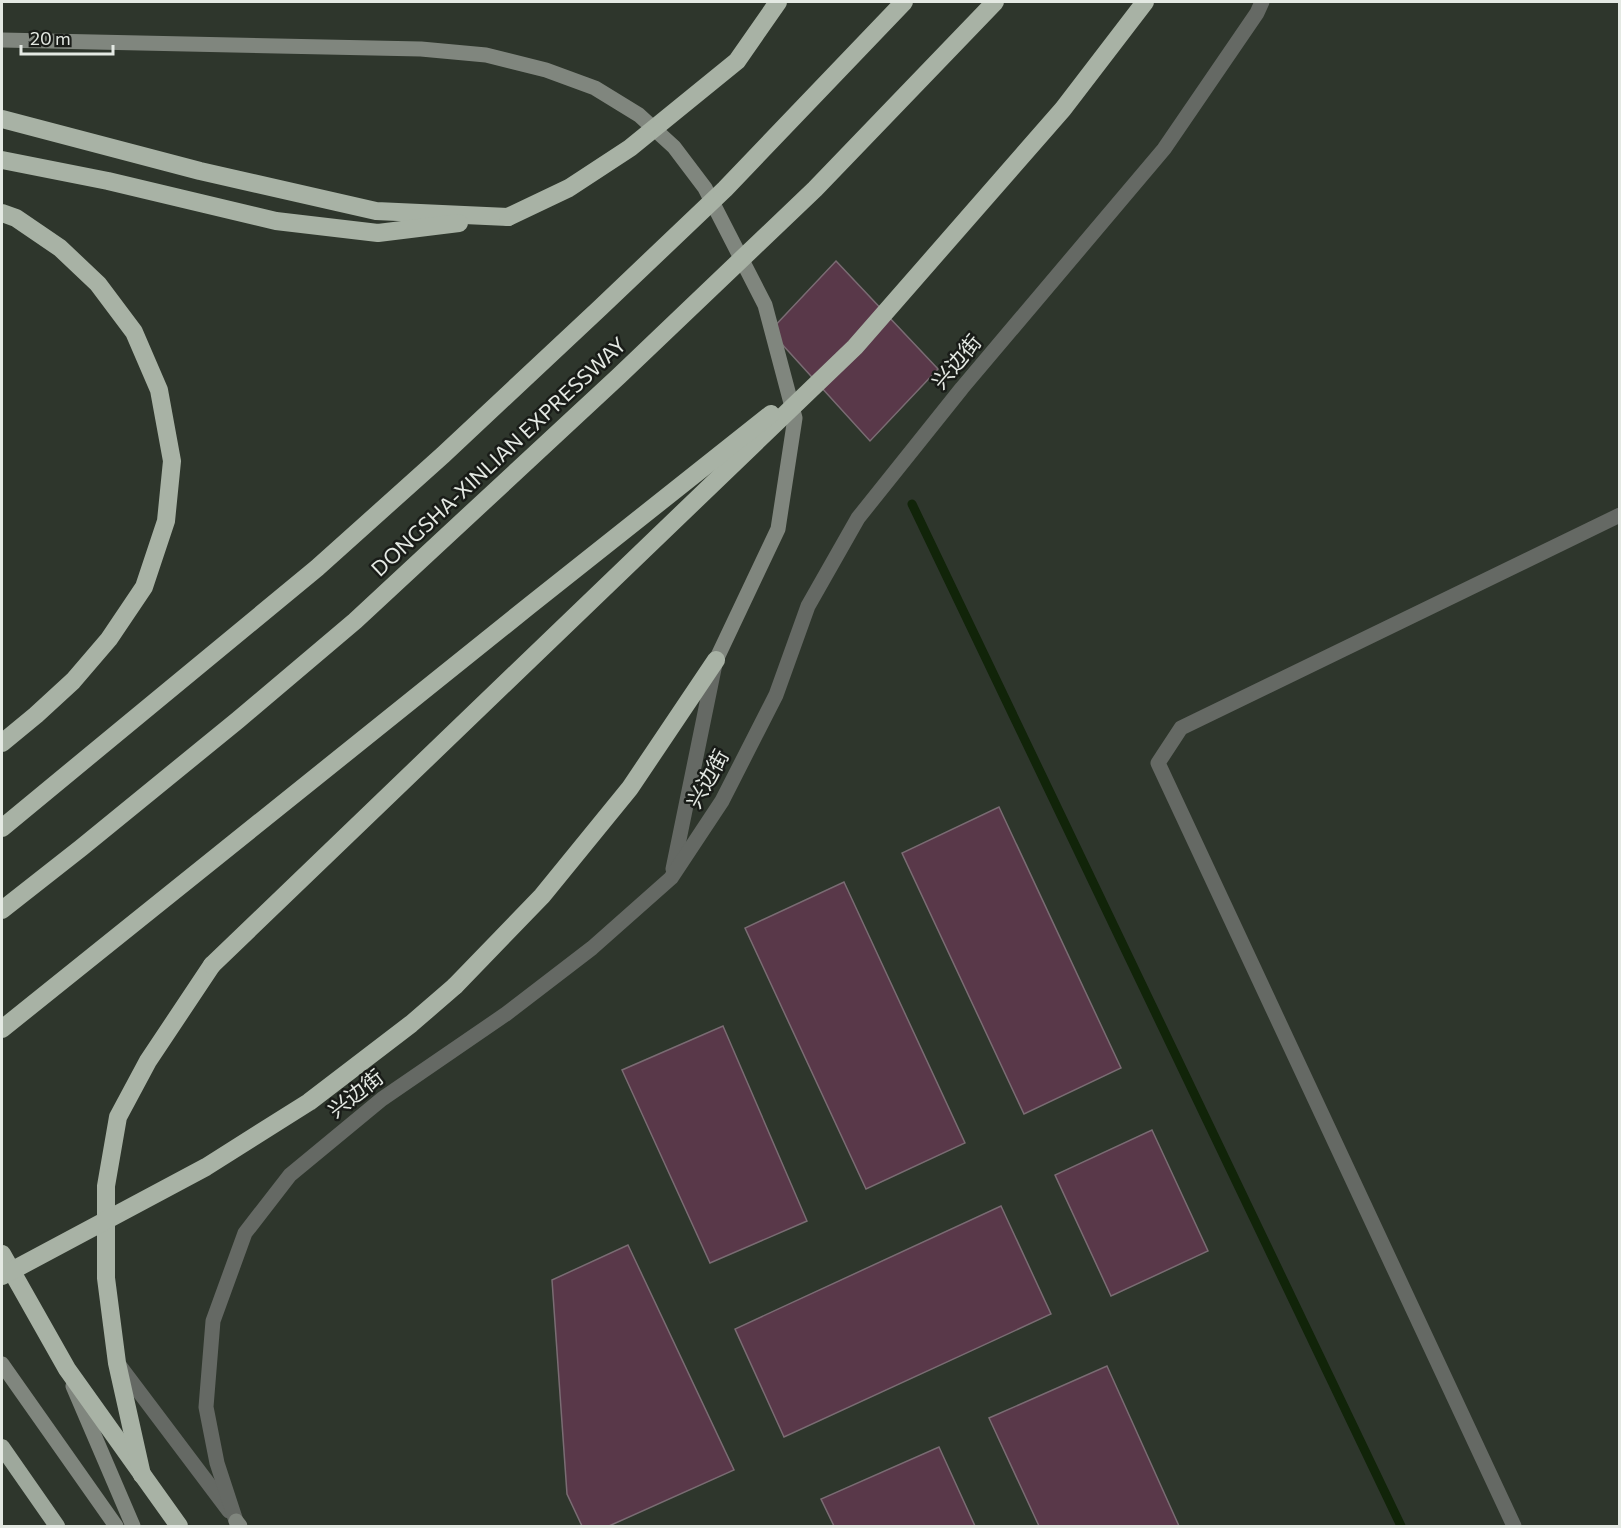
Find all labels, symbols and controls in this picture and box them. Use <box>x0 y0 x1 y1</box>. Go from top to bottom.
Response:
scale bar <box>21 18 112 56</box>
text: 20 m <box>30 27 71 49</box>
street label: 兴边街 <box>926 329 986 393</box>
street label: DONGSHA-XINLIAN EXPRESSWAY <box>366 331 631 581</box>
street label: 兴边街 <box>680 745 733 812</box>
street label: 兴边街 <box>323 1064 388 1122</box>

